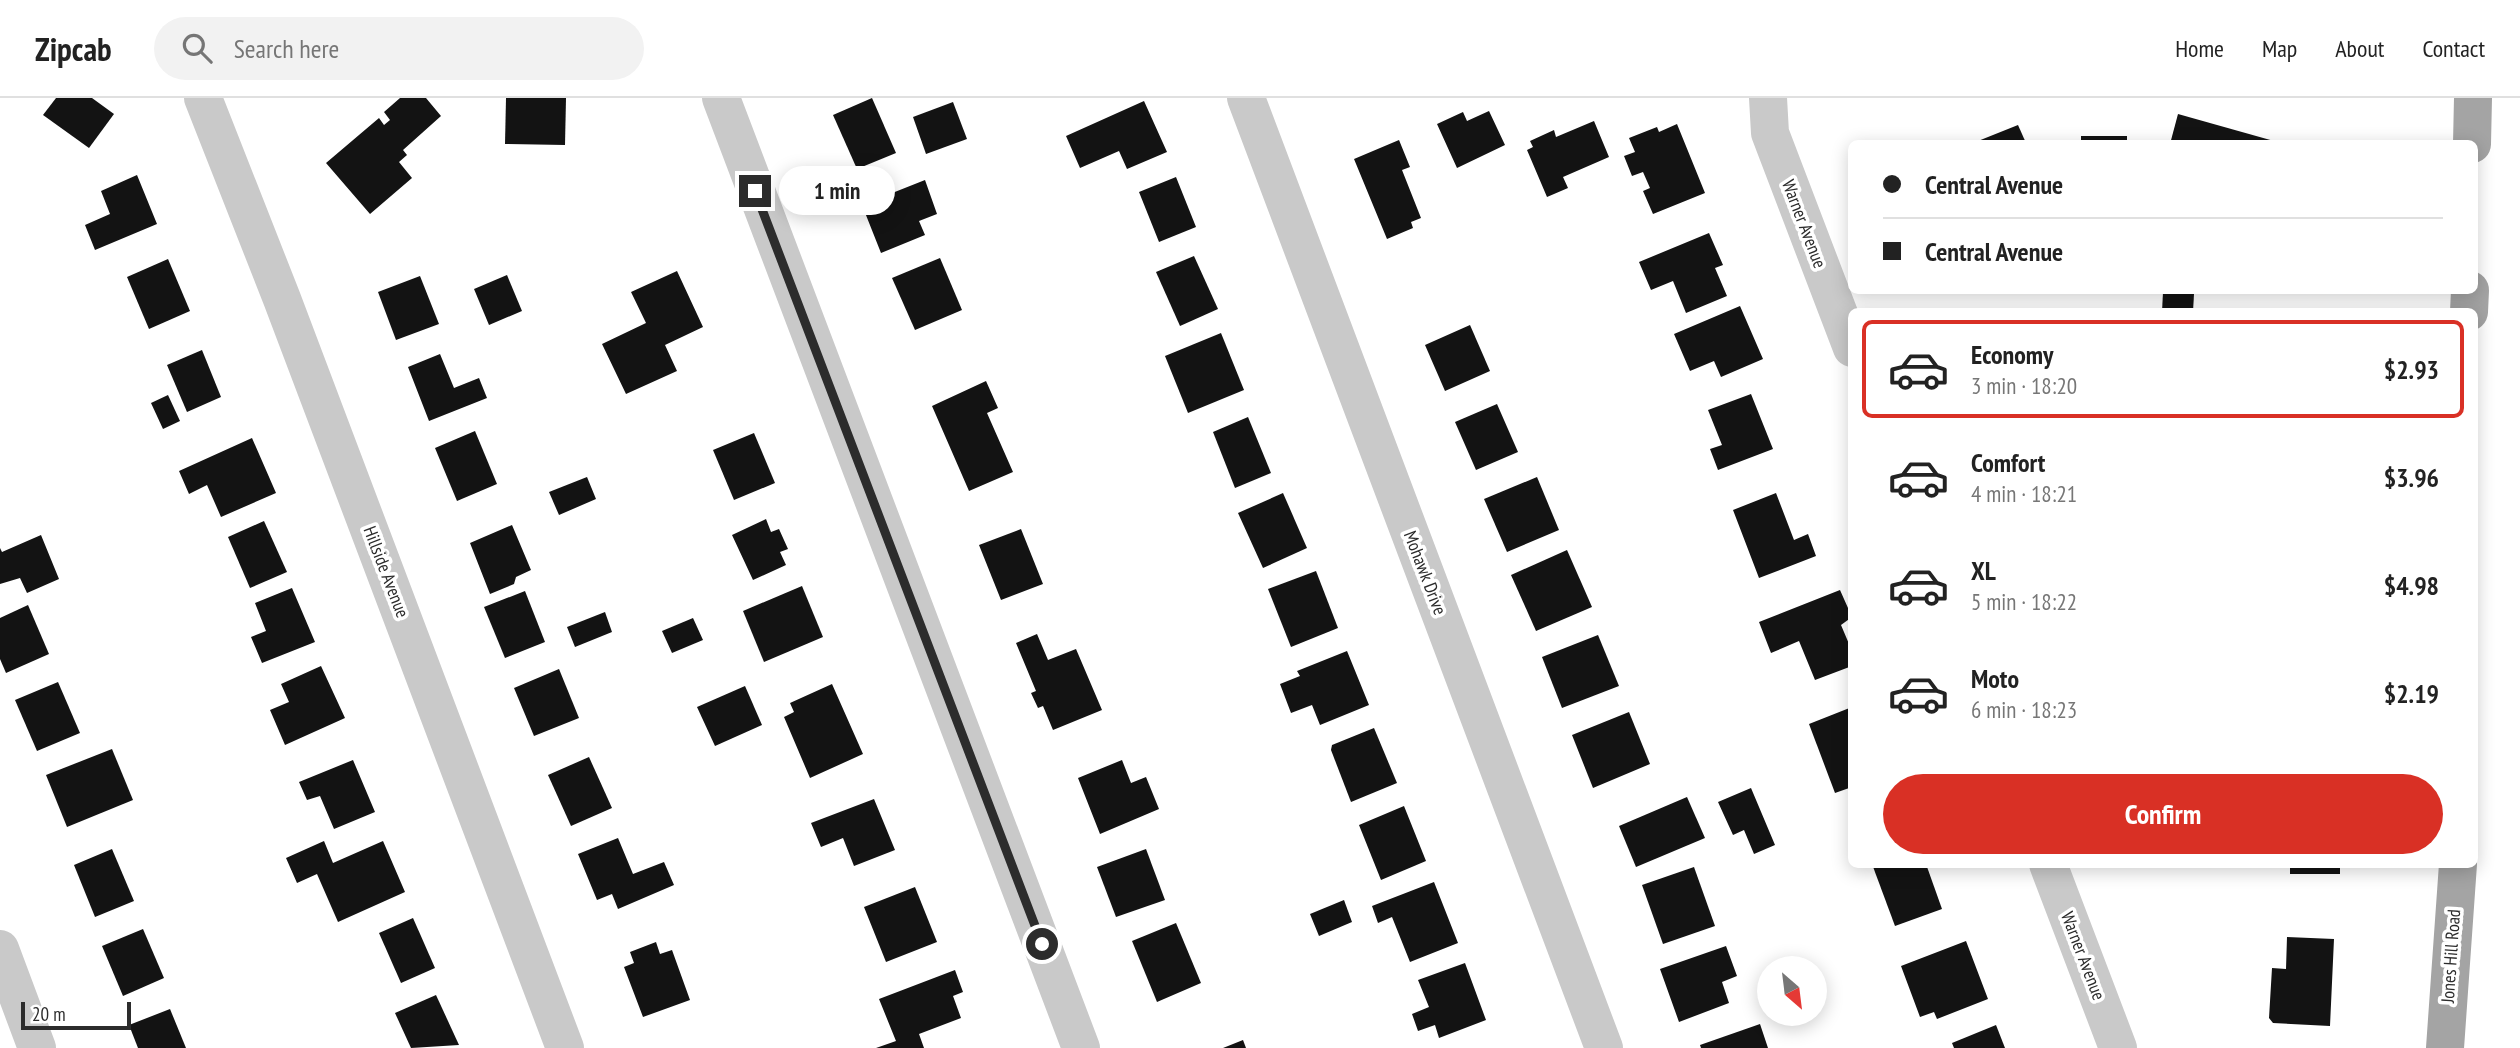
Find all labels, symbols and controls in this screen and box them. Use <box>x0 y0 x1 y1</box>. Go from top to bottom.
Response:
search box <box>154 17 644 80</box>
text: Zipcab <box>35 27 112 70</box>
icon: search <box>178 29 216 67</box>
text: Search here <box>234 32 339 65</box>
text: Home <box>2175 33 2224 64</box>
text: Map <box>2262 33 2297 64</box>
text: About <box>2335 33 2384 64</box>
text: Contact <box>2422 33 2485 64</box>
callout: 1 min <box>780 166 895 216</box>
text: Central Avenue <box>1925 168 2063 201</box>
route end <box>739 175 771 207</box>
text: 1 min <box>814 176 860 205</box>
street label: Warner Avenue <box>1777 176 1832 271</box>
text: Central Avenue <box>1925 235 2063 268</box>
icon: car <box>1887 338 1950 401</box>
text: Economy <box>1971 338 2053 371</box>
text: $2.93 <box>2384 353 2439 386</box>
text: 3 min · 18:20 <box>1971 371 2077 400</box>
icon: car <box>1887 446 1950 509</box>
text: Comfort <box>1971 446 2045 479</box>
text: $3.96 <box>2384 461 2439 494</box>
text: 4 min · 18:21 <box>1971 479 2077 508</box>
street label: Hillside Avenue <box>359 523 414 621</box>
street label: Mohawk Drive <box>1399 528 1452 618</box>
icon: car <box>1887 554 1950 617</box>
text: XL <box>1971 554 1996 587</box>
text: $4.98 <box>2384 569 2439 602</box>
text: 5 min · 18:22 <box>1971 587 2077 616</box>
icon: car <box>1887 662 1950 725</box>
text: Moto <box>1971 662 2019 695</box>
text: $2.19 <box>2384 677 2439 710</box>
text: 6 min · 18:23 <box>1971 695 2077 724</box>
button: Confirm <box>1883 774 2443 854</box>
street label: Warner Avenue <box>2056 908 2111 1003</box>
street label: Jones Hill Road <box>2436 908 2465 1005</box>
route start <box>1026 928 1058 960</box>
north arrow <box>1757 956 1827 1026</box>
map controls <box>1757 956 1827 1026</box>
scale bar <box>21 999 131 1031</box>
text: 20 m <box>32 1002 66 1026</box>

